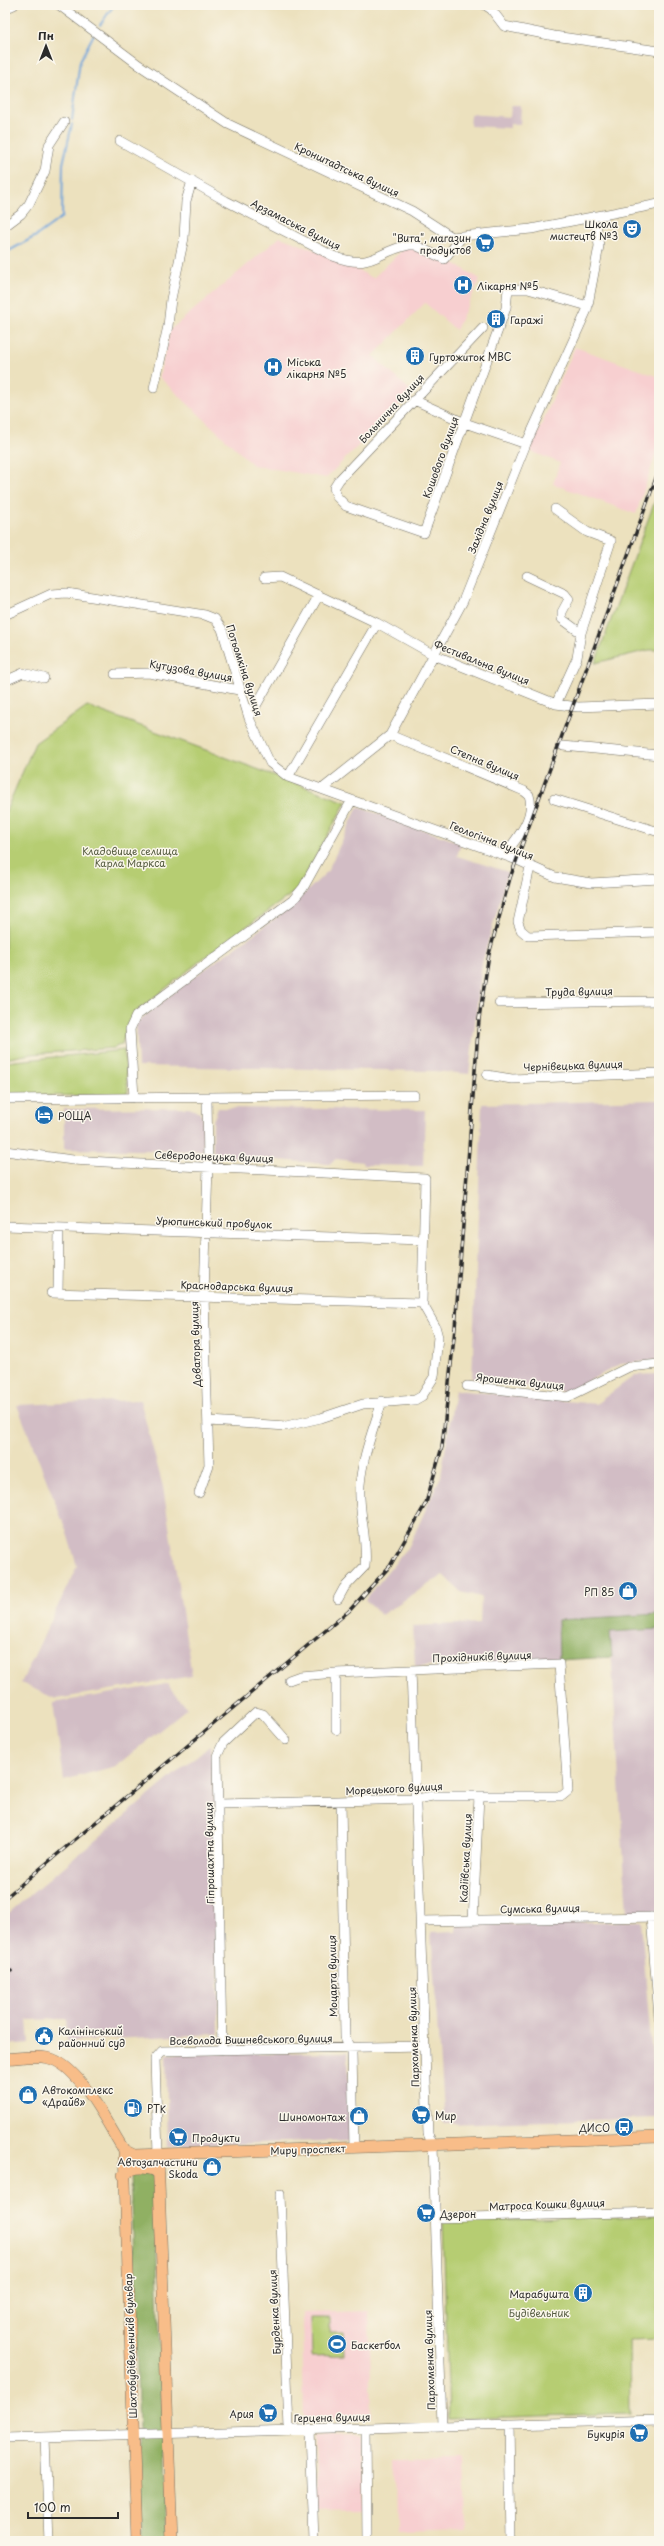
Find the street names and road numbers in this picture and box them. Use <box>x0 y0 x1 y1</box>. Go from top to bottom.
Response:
street label: Кронштадтська вулиця <box>292 138 402 200</box>
street label: Арзамаська вулиця <box>249 195 343 253</box>
street label: Больнична вулиця <box>355 370 427 446</box>
street label: Кошового вулиця <box>418 414 462 500</box>
street label: Західна вулиця <box>464 479 506 555</box>
street label: Потьомкіна вулиця <box>223 622 267 718</box>
street label: Фестивальна вулиця <box>432 636 532 688</box>
street label: Кутузова вулиця <box>148 655 234 686</box>
street label: Степна вулиця <box>448 741 522 783</box>
street label: Геологічна вулиця <box>448 817 536 863</box>
street label: Труда вулиця <box>545 983 613 999</box>
street label: Чернівецька вулиця <box>523 1056 623 1074</box>
street label: Сєвєродонецька вулиця <box>154 1146 274 1166</box>
street label: Урюпинський провулок <box>155 1212 273 1233</box>
street label: Краснодарська вулиця <box>180 1277 294 1295</box>
street label: Доватора вулиця <box>186 1301 204 1388</box>
street label: Ярошенка вулиця <box>475 1369 565 1393</box>
street label: Прохідників вулиця <box>432 1647 532 1666</box>
street label: Морецького вулиця <box>345 1778 443 1798</box>
street label: Гіпрошахтна вулиця <box>201 1802 217 1904</box>
street label: Кадіївська вулиця <box>455 1813 475 1903</box>
street label: Сумська вулиця <box>500 1900 580 1917</box>
street label: Моцарта вулиця <box>324 1935 340 2017</box>
street label: Пархоменка вулиця <box>404 1987 422 2087</box>
street label: Всеволода Вишневського вулиця <box>169 2030 333 2048</box>
street label: Миру проспект <box>270 2140 346 2159</box>
street label: Матроса Кошки вулиця <box>489 2194 605 2214</box>
street label: Бурденка вулиця <box>264 2269 285 2355</box>
street label: Шахтобудівельників бульвар <box>120 2273 141 2419</box>
street label: Пархоменка вулиця <box>420 2310 438 2410</box>
street label: Герцена вулиця <box>293 2409 371 2425</box>

